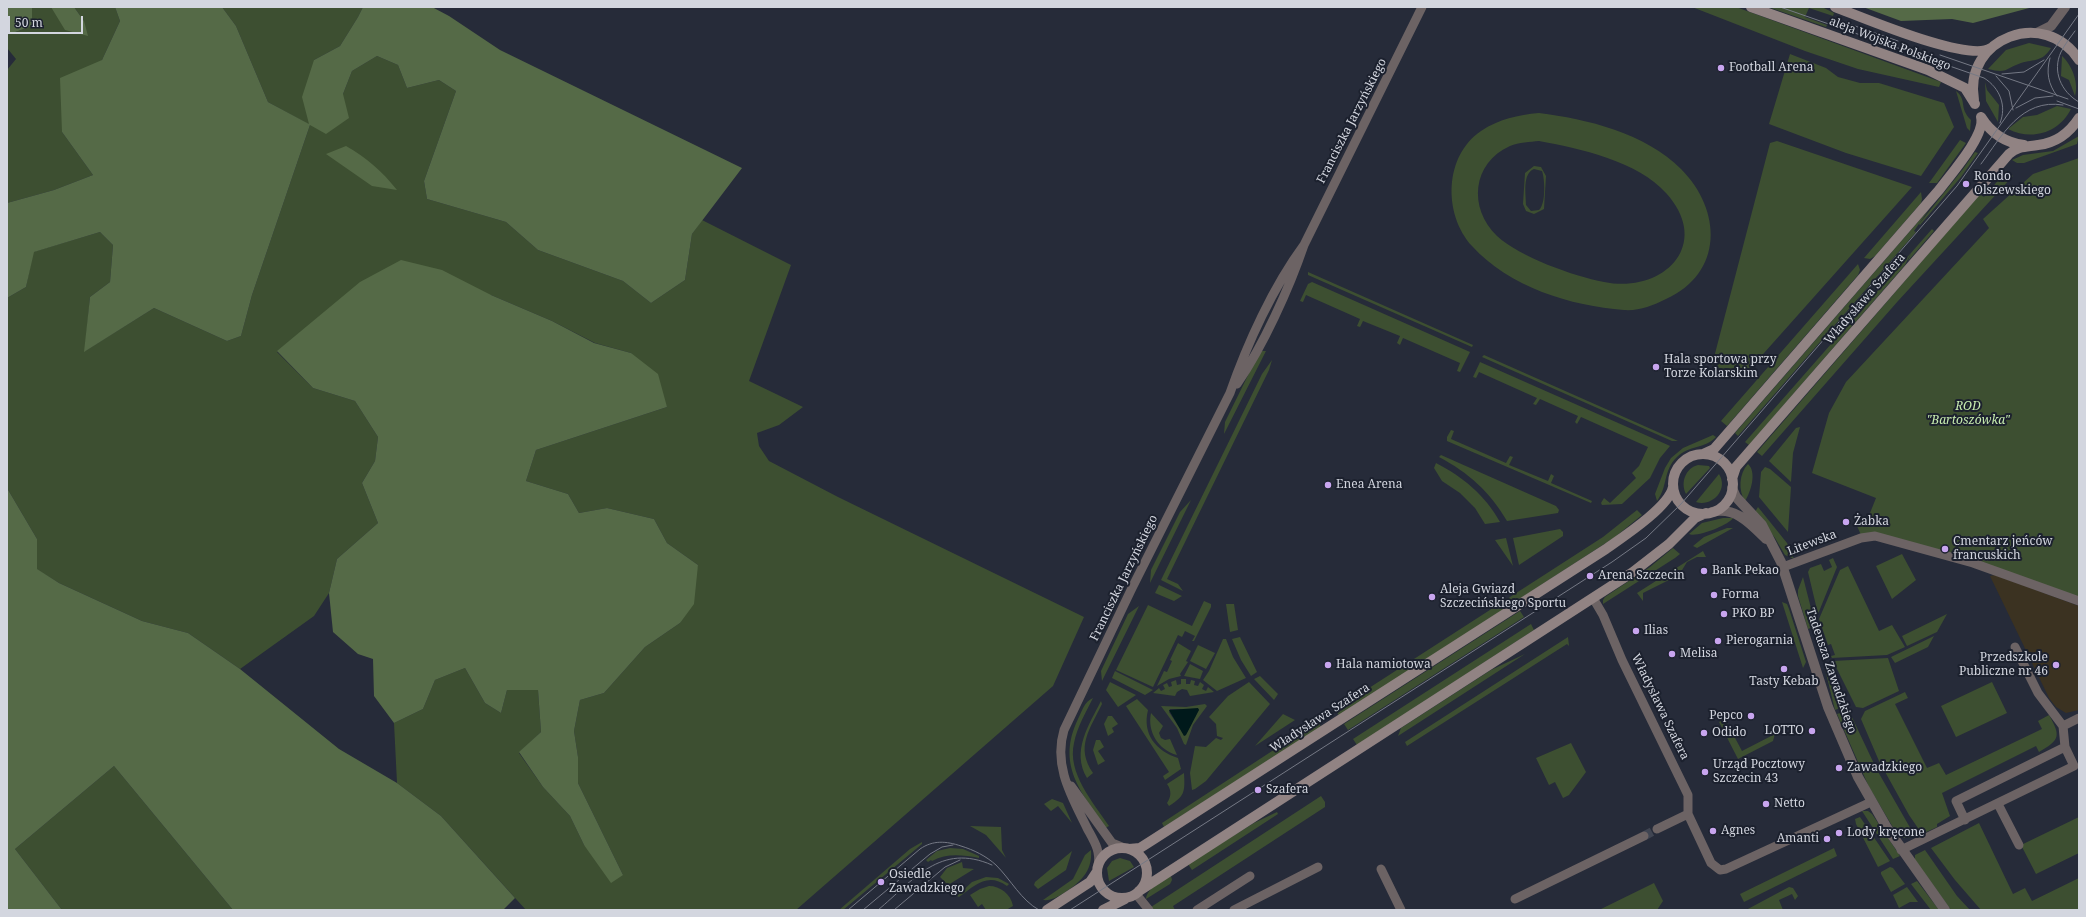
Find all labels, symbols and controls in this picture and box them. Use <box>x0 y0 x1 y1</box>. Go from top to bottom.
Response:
scale bar <box>10 8 85 34</box>
text: 50 m <box>15 14 43 31</box>
street label: aleja Wojska Polskiego <box>1827 14 1953 74</box>
street label: Franciszka Jarzyńskiego <box>1314 56 1390 186</box>
place label: Football Arena <box>1729 61 1813 75</box>
marker: Football Arena <box>1716 63 1726 73</box>
place label: Rondo Olszewskiego <box>1974 170 2051 198</box>
marker: Rondo Olszewskiego <box>1961 179 1971 189</box>
street label: Władysława Szafera <box>1821 250 1909 348</box>
place label: Hala sportowa przy Torze Kolarskim <box>1664 353 1777 381</box>
marker: Hala sportowa przy Torze Kolarskim <box>1651 362 1661 372</box>
park label: ROD "Bartoszówka" <box>1926 400 2010 428</box>
place label: Enea Arena <box>1336 478 1403 492</box>
marker: Enea Arena <box>1323 480 1333 490</box>
street label: Franciszka Jarzyńskiego <box>1087 513 1161 643</box>
place label: Żabka <box>1854 515 1889 529</box>
marker: Żabka <box>1841 517 1851 527</box>
street label: Litewska <box>1785 527 1839 559</box>
place label: Cmentarz jeńców francuskich <box>1953 535 2053 563</box>
marker: Cmentarz jeńców francuskich <box>1940 544 1950 554</box>
place label: Bank Pekao <box>1712 564 1779 578</box>
marker: Bank Pekao <box>1699 566 1709 576</box>
place label: Arena Szczecin <box>1598 569 1685 583</box>
marker: Arena Szczecin <box>1585 571 1595 581</box>
place label: Aleja Gwiazd Szczecińskiego Sportu <box>1440 583 1566 611</box>
place label: Forma <box>1722 588 1759 602</box>
marker: Forma <box>1709 590 1719 600</box>
marker: Aleja Gwiazd Szczecińskiego Sportu <box>1427 592 1437 602</box>
street label: Tadeusza Zawadzkiego <box>1803 606 1859 736</box>
place label: PKO BP <box>1732 607 1775 621</box>
marker: PKO BP <box>1719 609 1729 619</box>
place label: Ilias <box>1644 624 1668 638</box>
marker: Ilias <box>1631 626 1641 636</box>
place label: Pierogarnia <box>1726 634 1793 648</box>
marker: Pierogarnia <box>1713 636 1723 646</box>
place label: Melisa <box>1680 647 1717 661</box>
marker: Melisa <box>1667 649 1677 659</box>
place label: Przedszkole Publiczne nr 46 <box>1959 651 2048 679</box>
street label: Władysława Szafera <box>1628 652 1692 762</box>
place label: Hala namiotowa <box>1336 658 1431 672</box>
marker: Hala namiotowa <box>1323 660 1333 670</box>
marker: Przedszkole Publiczne nr 46 <box>2051 660 2061 670</box>
marker: Tasty Kebab <box>1779 664 1789 674</box>
place label: Tasty Kebab <box>1749 675 1819 689</box>
street label: Władysława Szafera <box>1267 680 1373 756</box>
place label: Pepco <box>1709 709 1743 723</box>
marker: Pepco <box>1746 711 1756 721</box>
place label: LOTTO <box>1764 724 1804 738</box>
place label: Odido <box>1712 726 1746 740</box>
marker: LOTTO <box>1807 726 1817 736</box>
marker: Odido <box>1699 728 1709 738</box>
place label: Urząd Pocztowy Szczecin 43 <box>1713 758 1805 786</box>
place label: Zawadzkiego <box>1847 761 1922 775</box>
marker: Zawadzkiego <box>1834 763 1844 773</box>
marker: Urząd Pocztowy Szczecin 43 <box>1700 767 1710 777</box>
place label: Szafera <box>1266 783 1308 797</box>
marker: Szafera <box>1253 785 1263 795</box>
place label: Netto <box>1774 797 1805 811</box>
marker: Netto <box>1761 799 1771 809</box>
place label: Agnes <box>1721 824 1755 838</box>
marker: Agnes <box>1708 826 1718 836</box>
place label: Lody kręcone <box>1847 826 1925 840</box>
marker: Lody kręcone <box>1834 828 1844 838</box>
place label: Amanti <box>1777 832 1819 846</box>
marker: Amanti <box>1822 834 1832 844</box>
place label: Osiedle Zawadzkiego <box>889 868 964 896</box>
marker: Osiedle Zawadzkiego <box>876 877 886 887</box>

